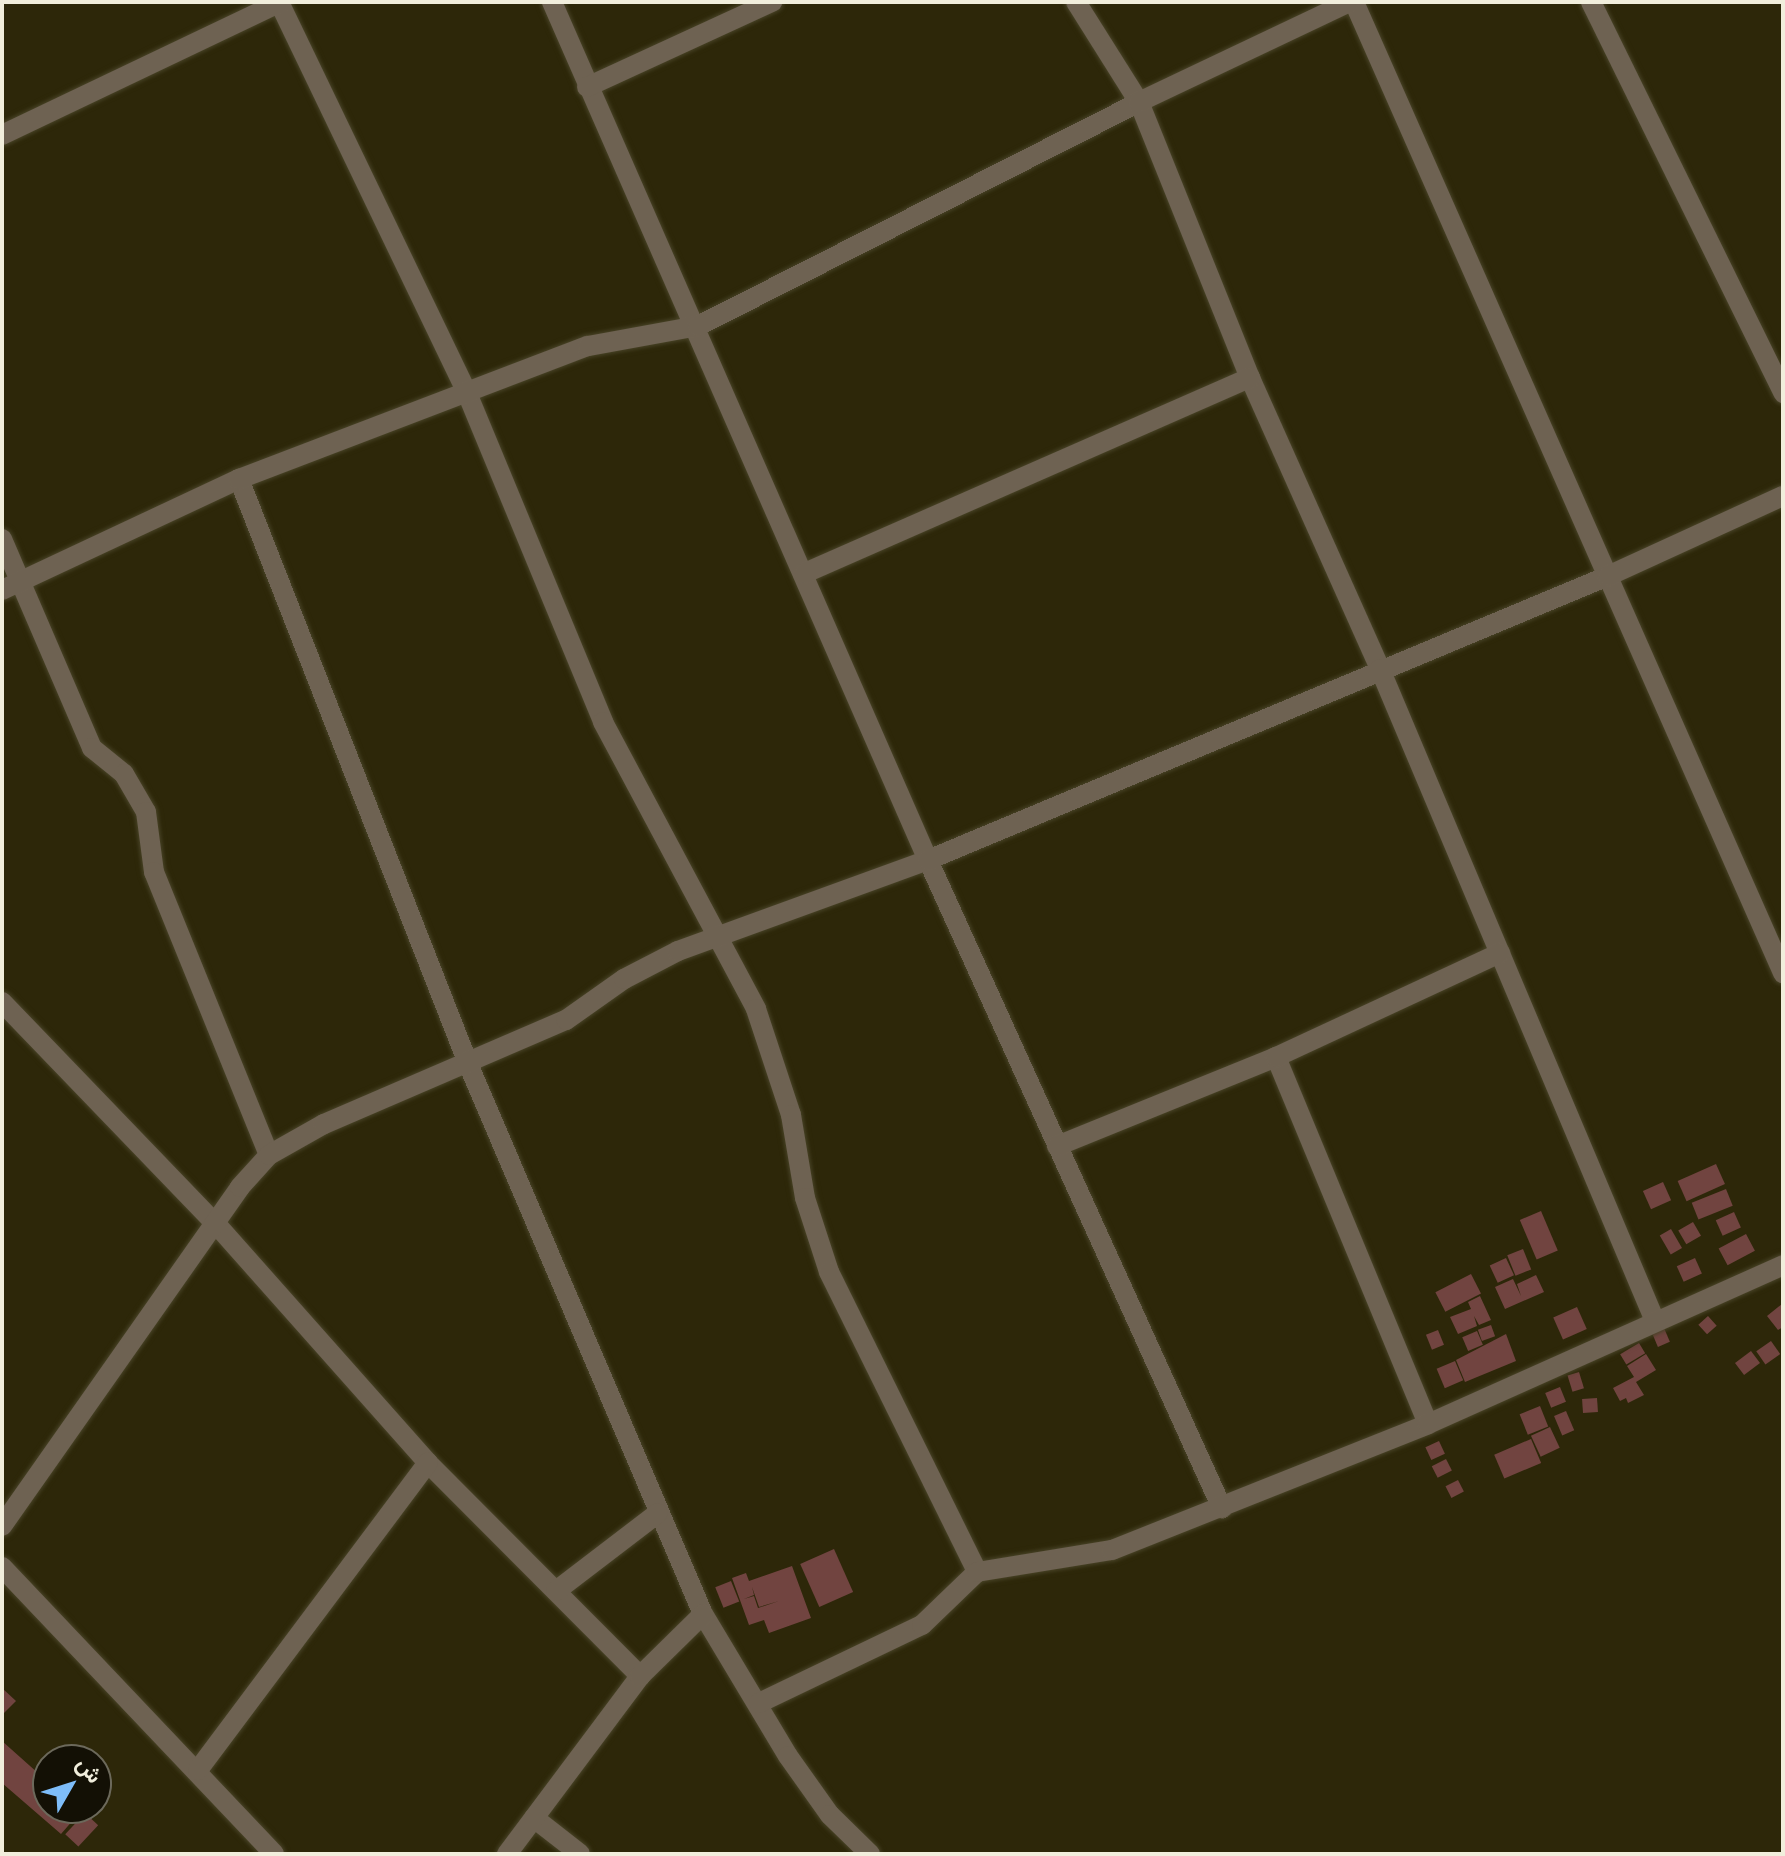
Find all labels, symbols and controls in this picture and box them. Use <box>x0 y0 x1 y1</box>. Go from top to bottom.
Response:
north arrow <box>32 1744 112 1824</box>
text: ش <box>71 1752 108 1788</box>

